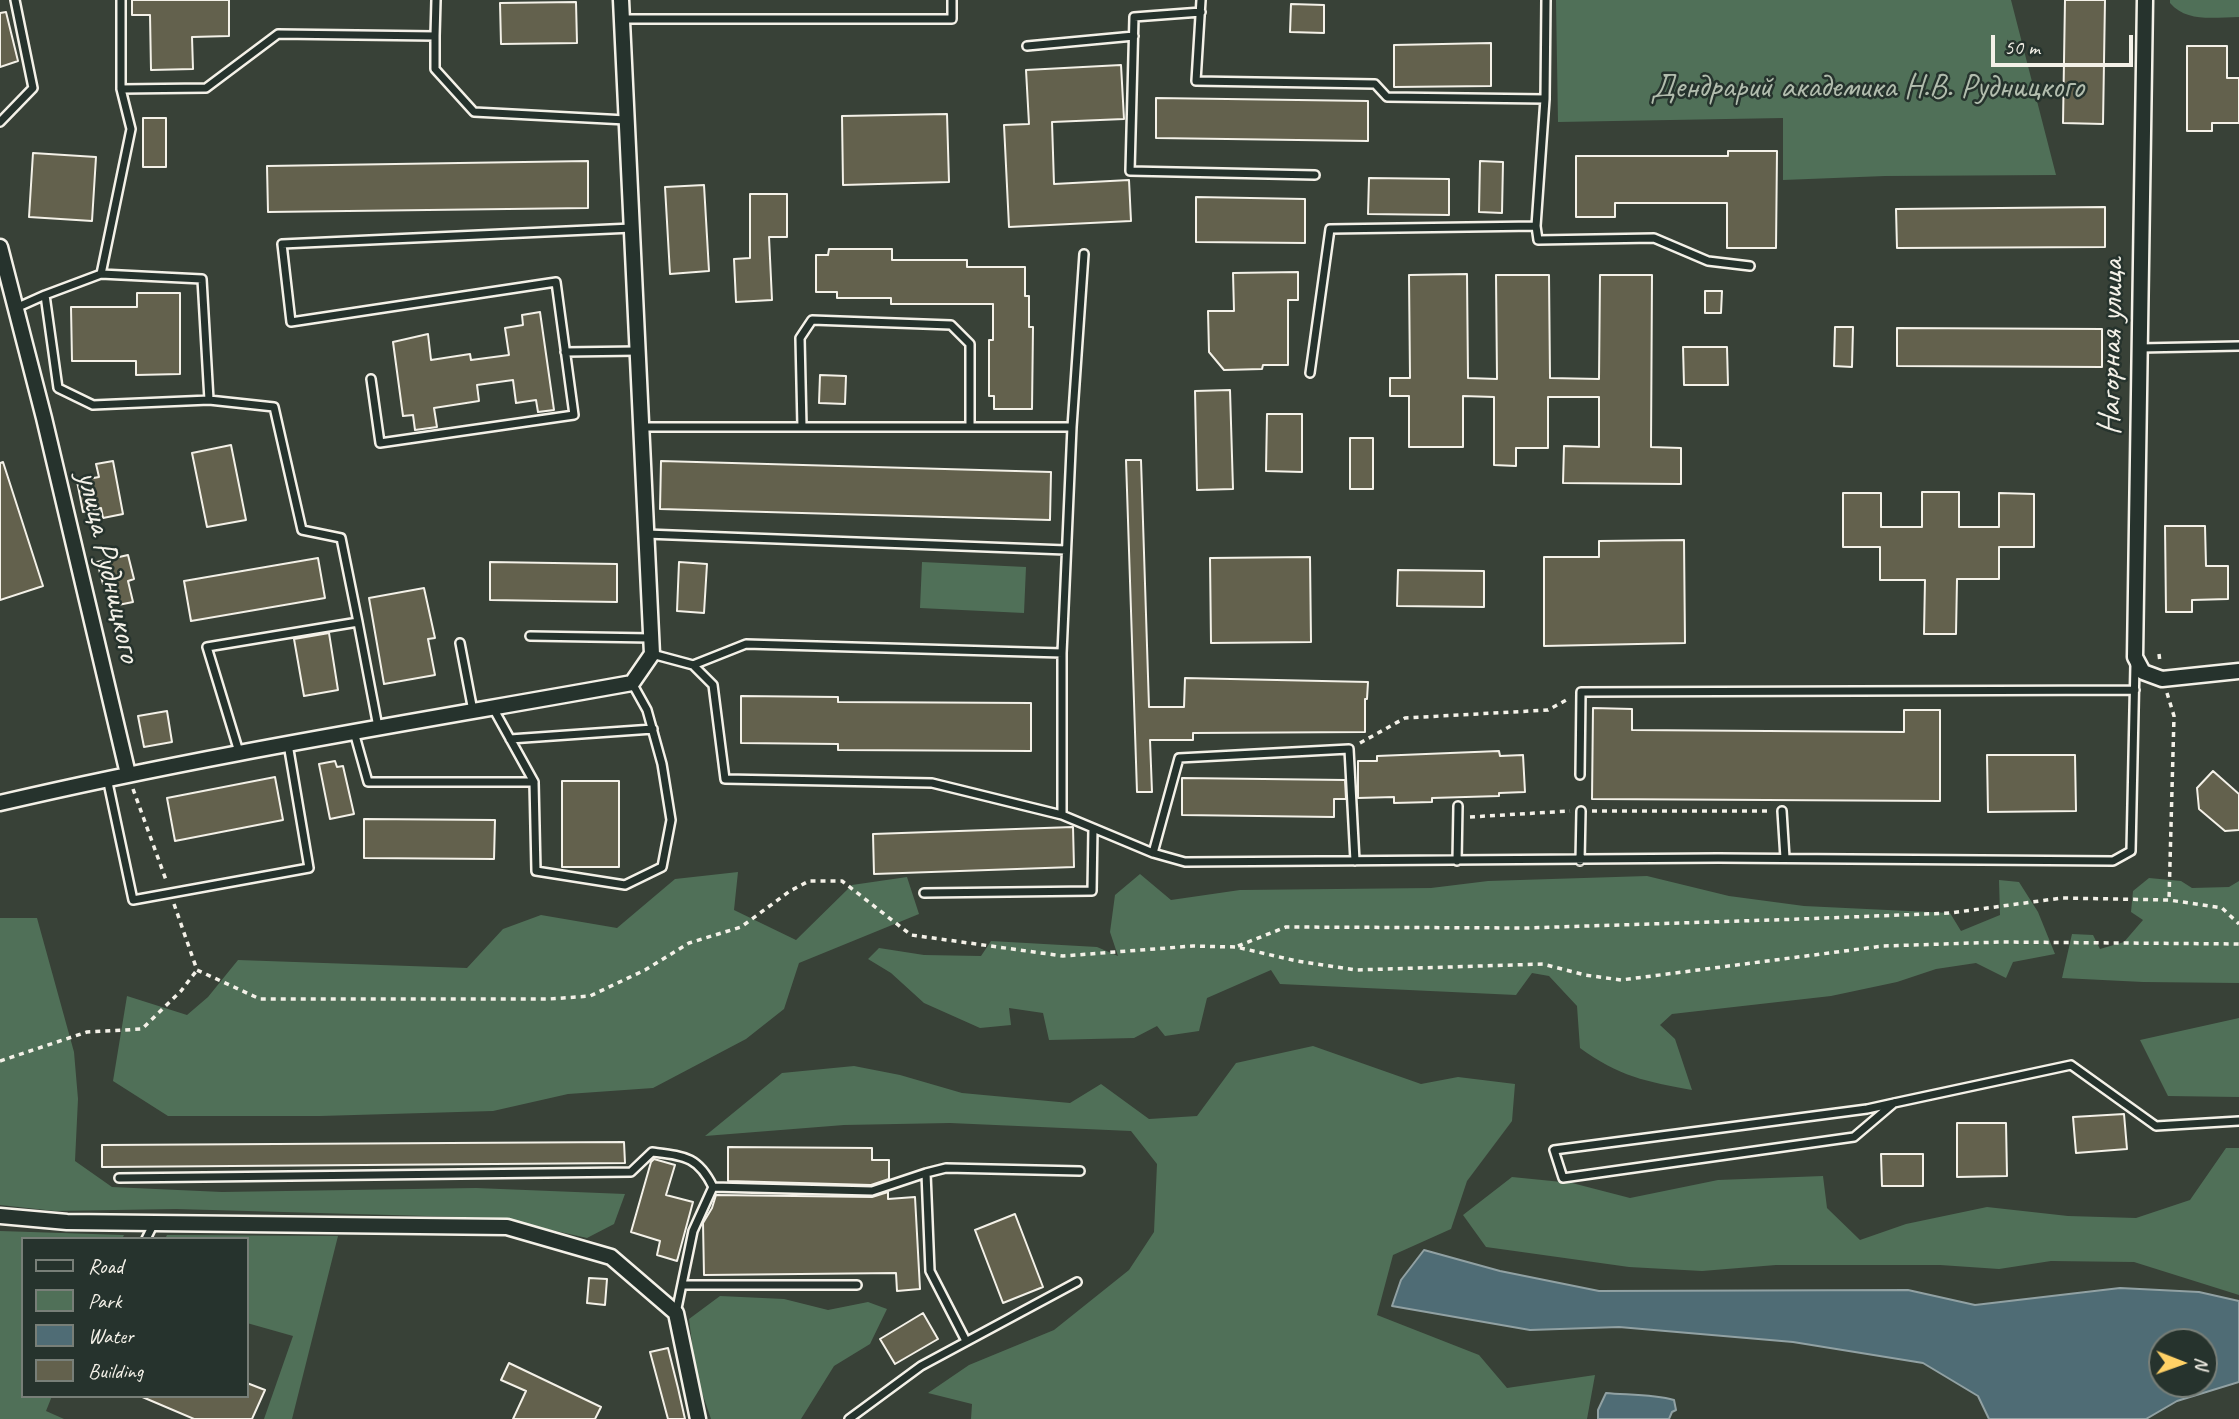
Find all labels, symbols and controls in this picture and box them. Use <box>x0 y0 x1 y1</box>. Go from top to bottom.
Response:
scale bar <box>1994 21 2136 65</box>
text: 50 m <box>2004 34 2040 60</box>
park label: Дендрарий академика Н.В. Рудницкого <box>1650 68 2084 108</box>
street label: Нагорная улица <box>2091 258 2133 436</box>
street label: улица Рудницкого <box>67 468 149 666</box>
legend <box>21 1237 248 1398</box>
text: Road <box>88 1253 123 1279</box>
text: Park <box>88 1288 121 1314</box>
text: Water <box>88 1323 134 1349</box>
north arrow <box>2148 1328 2218 1398</box>
text: N <box>2190 1357 2214 1369</box>
text: Building <box>88 1358 143 1384</box>

